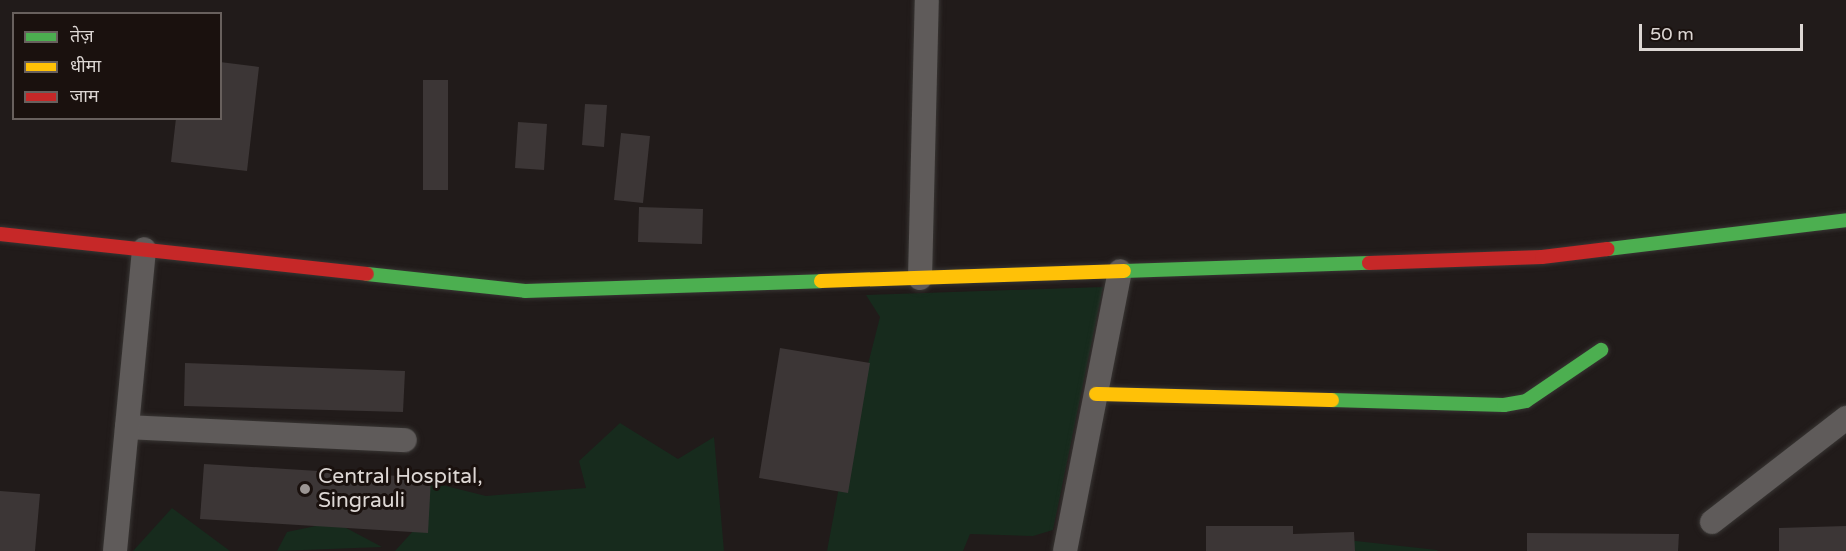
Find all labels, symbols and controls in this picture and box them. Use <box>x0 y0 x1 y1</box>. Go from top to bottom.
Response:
legend <box>12 12 222 120</box>
scale bar <box>1642 12 1806 50</box>
text: 50 m <box>1650 23 1694 45</box>
text: तेज़ <box>70 25 94 47</box>
text: धीमा <box>70 55 101 77</box>
text: जाम <box>70 85 99 107</box>
place label: Central Hospital, Singrauli <box>318 464 483 514</box>
marker: Central Hospital, Singrauli <box>296 480 314 498</box>

